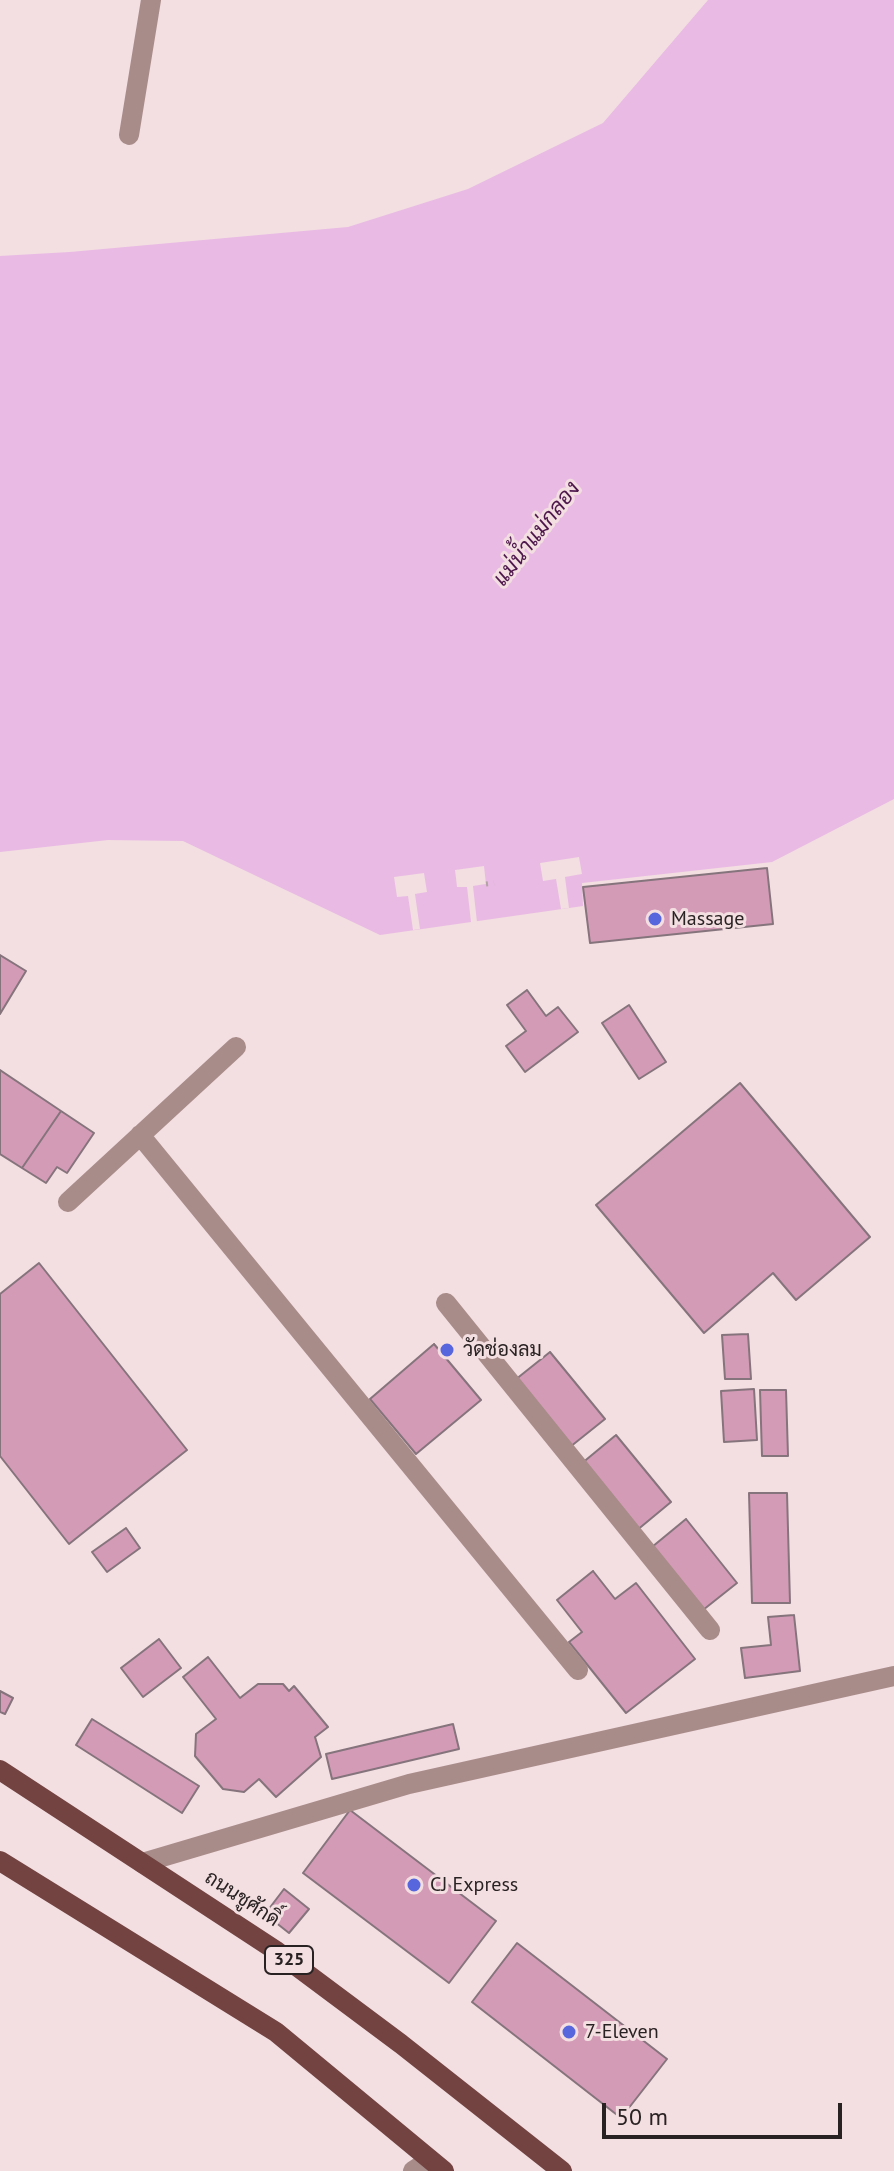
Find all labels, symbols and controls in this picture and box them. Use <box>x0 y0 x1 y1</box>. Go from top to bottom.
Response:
water label: แม่น้ำแม่กลอง <box>488 476 586 592</box>
place label: Massage <box>671 907 744 931</box>
marker: Massage <box>646 910 664 928</box>
place label: วัดช่องลม <box>463 1338 542 1362</box>
marker: วัดช่องลม <box>438 1341 456 1359</box>
street label: ถนนชูศักดิ์ <box>200 1866 284 1932</box>
place label: CJ Express <box>430 1873 518 1897</box>
marker: CJ Express <box>405 1876 423 1894</box>
road number: 325 <box>265 1946 313 1974</box>
place label: 7-Eleven <box>585 2020 659 2044</box>
marker: 7-Eleven <box>560 2023 578 2041</box>
scale bar <box>606 2087 846 2137</box>
text: 50 m <box>616 2101 668 2132</box>

